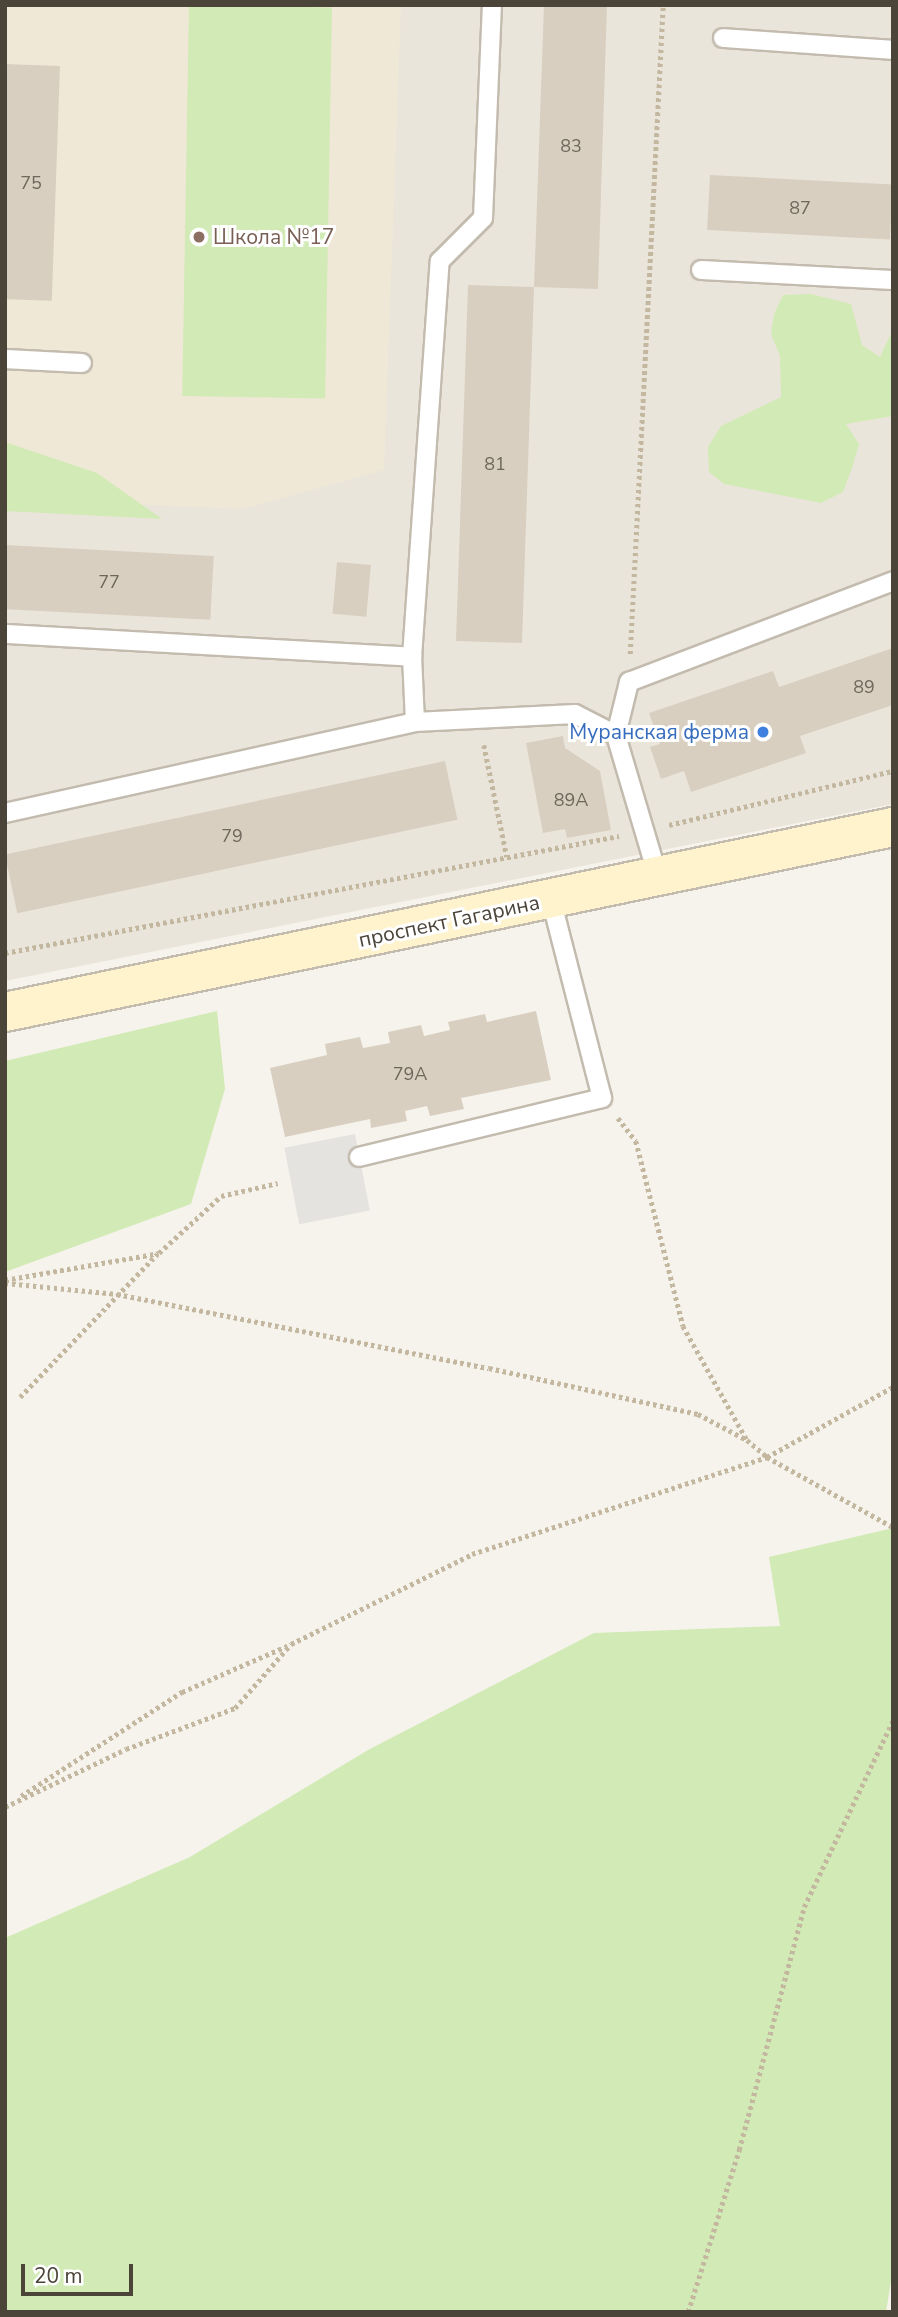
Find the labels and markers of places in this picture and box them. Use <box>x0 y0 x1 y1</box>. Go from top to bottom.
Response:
place label: Школа №17 <box>213 224 334 250</box>
marker: Школа №17 <box>191 229 207 245</box>
place label: Муранская ферма <box>569 719 749 745</box>
marker: Муранская ферма <box>755 724 771 740</box>

